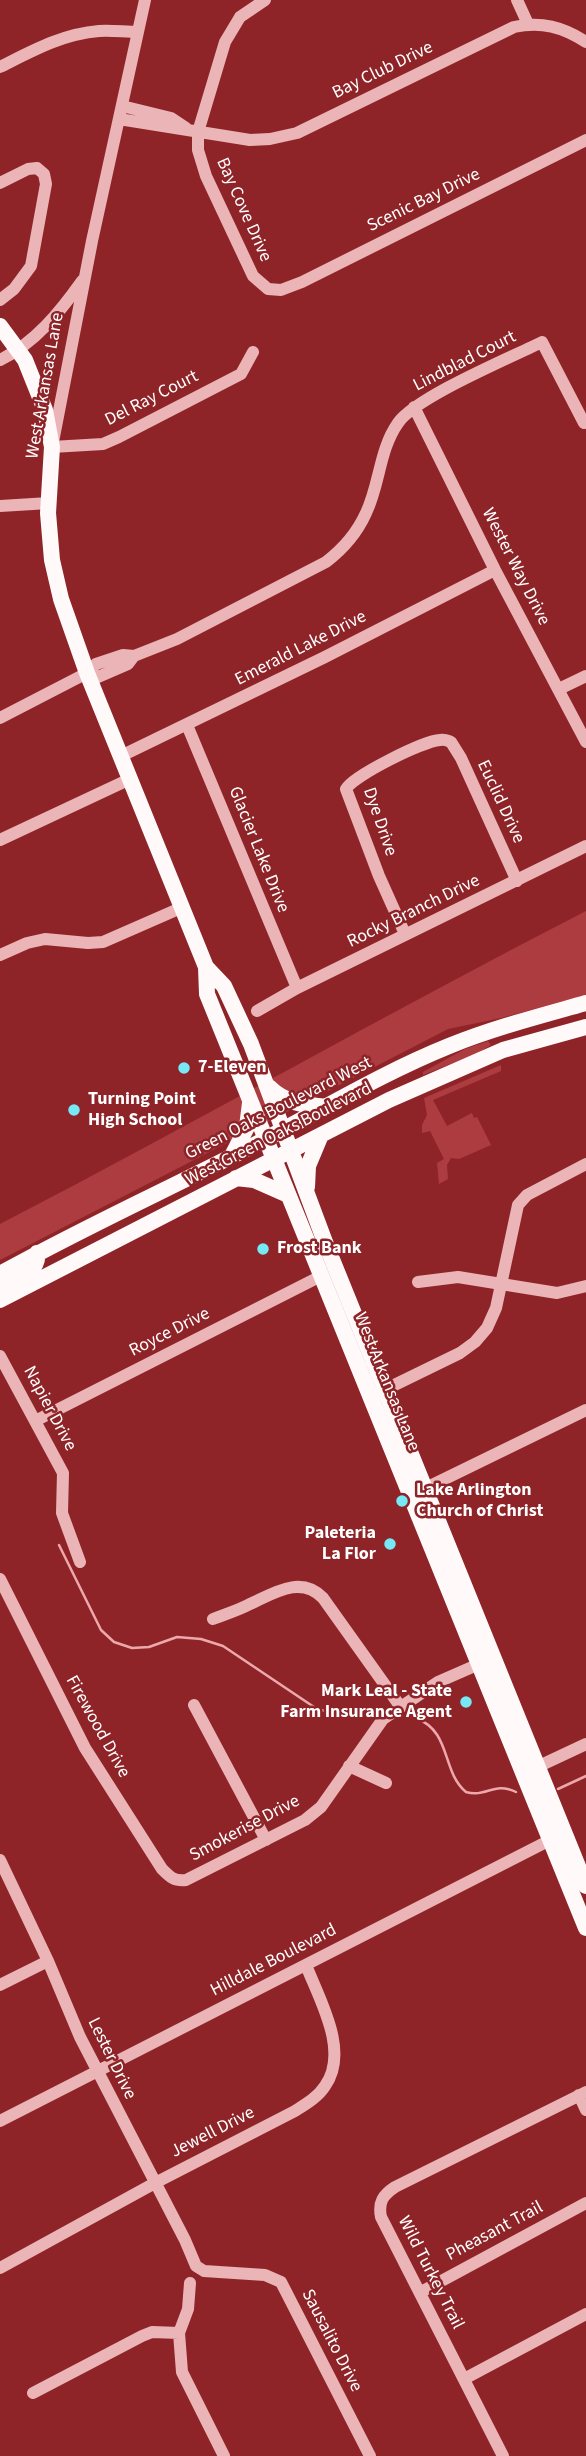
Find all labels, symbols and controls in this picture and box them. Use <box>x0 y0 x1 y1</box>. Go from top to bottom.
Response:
street label: Bay Club Drive <box>329 37 437 105</box>
street label: Bay Cove Drive <box>210 155 276 265</box>
street label: Scenic Bay Drive <box>364 164 484 238</box>
street label: West Arkansas Lane <box>23 311 69 461</box>
street label: Lindblad Court <box>410 327 520 397</box>
street label: Del Ray Court <box>102 366 202 432</box>
street label: Wester Way Drive <box>476 505 554 629</box>
street label: Emerald Lake Drive <box>232 607 370 691</box>
street label: Euclid Drive <box>471 757 529 847</box>
street label: Glacier Lake Drive <box>223 784 293 916</box>
street label: Dye Drive <box>357 785 401 859</box>
street label: Rocky Branch Drive <box>344 871 484 953</box>
street label: Green Oaks Boulevard West <box>182 1053 376 1165</box>
place label: 7-Eleven <box>198 1057 267 1079</box>
marker: 7-Eleven <box>176 1060 192 1076</box>
street label: West Green Oaks Boulevard <box>182 1079 376 1191</box>
place label: Turning Point High School <box>88 1089 196 1132</box>
marker: Turning Point High School <box>66 1102 82 1118</box>
place label: Frost Bank <box>277 1238 362 1260</box>
marker: Frost Bank <box>255 1241 271 1257</box>
street label: Royce Drive <box>126 1304 214 1362</box>
street label: West Arkansas Lane <box>348 1309 424 1455</box>
street label: Napier Drive <box>18 1363 80 1455</box>
place label: Lake Arlington Church of Christ <box>416 1480 543 1522</box>
marker: Lake Arlington Church of Christ <box>394 1493 410 1509</box>
place label: Paleteria La Flor <box>305 1523 376 1566</box>
marker: Paleteria La Flor <box>382 1536 398 1552</box>
street label: Firewood Drive <box>60 1672 134 1782</box>
place label: Mark Leal - State Farm Insurance Agent <box>280 1681 452 1724</box>
marker: Mark Leal - State Farm Insurance Agent <box>458 1694 474 1710</box>
street label: Smokerise Drive <box>186 1791 304 1867</box>
street label: Hilldale Boulevard <box>207 1920 341 2002</box>
street label: Lester Drive <box>82 2015 140 2103</box>
street label: Jewell Drive <box>167 2103 259 2163</box>
street label: Pheasant Trail <box>443 2197 547 2267</box>
street label: Wild Turkey Trail <box>392 2213 468 2333</box>
street label: Sausalito Drive <box>296 2286 366 2396</box>

